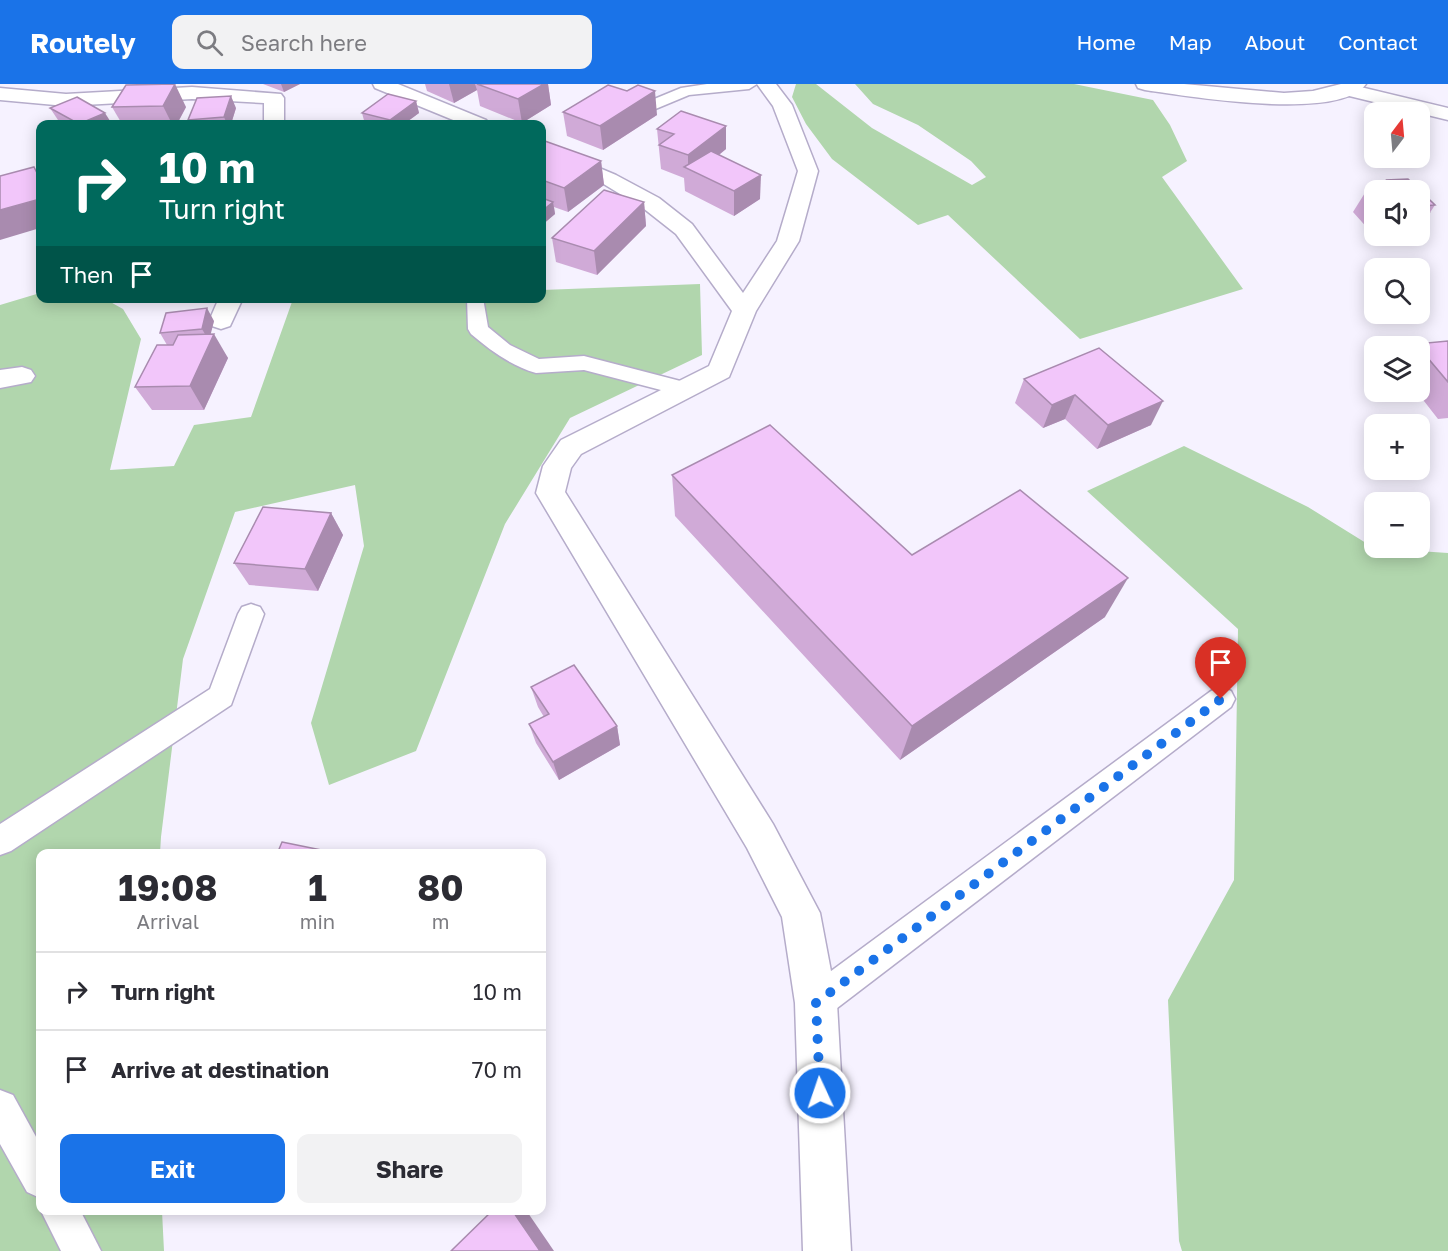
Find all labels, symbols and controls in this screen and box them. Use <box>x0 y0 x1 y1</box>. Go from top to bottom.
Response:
search box <box>172 15 592 69</box>
text: Routely <box>30 26 136 59</box>
icon: search <box>193 26 226 59</box>
text: Search here <box>241 29 367 56</box>
text: Home <box>1076 29 1136 55</box>
text: Map <box>1169 29 1212 55</box>
text: About <box>1245 29 1305 55</box>
text: Contact <box>1338 29 1418 55</box>
north arrow <box>1364 102 1430 168</box>
map controls <box>1364 102 1430 558</box>
text: 10 m <box>159 142 255 192</box>
icon: right <box>60 144 138 222</box>
button: sound <box>1364 180 1430 246</box>
text: Turn right <box>159 193 285 225</box>
icon: arrive <box>125 258 158 291</box>
button: search <box>1364 258 1430 324</box>
text: Then <box>60 261 113 288</box>
button: layers <box>1364 336 1430 402</box>
button: + <box>1364 414 1430 480</box>
button: − <box>1364 492 1430 558</box>
pin <box>1195 637 1246 699</box>
icon: arrive <box>1204 646 1237 679</box>
text: 19:08 <box>118 866 218 909</box>
text: 1 <box>308 866 327 909</box>
text: 80 <box>417 866 464 909</box>
text: Arrival <box>137 909 199 933</box>
text: min <box>300 909 335 933</box>
text: m <box>432 909 449 933</box>
icon: right <box>60 975 93 1008</box>
text: Turn right <box>111 978 215 1005</box>
text: 10 m <box>473 978 522 1005</box>
icon: arrive <box>60 1053 93 1086</box>
text: Arrive at destination <box>111 1056 329 1083</box>
text: 70 m <box>472 1056 522 1083</box>
position arrow <box>788 1061 852 1125</box>
button: Exit <box>60 1134 285 1203</box>
button: Share <box>297 1134 522 1203</box>

